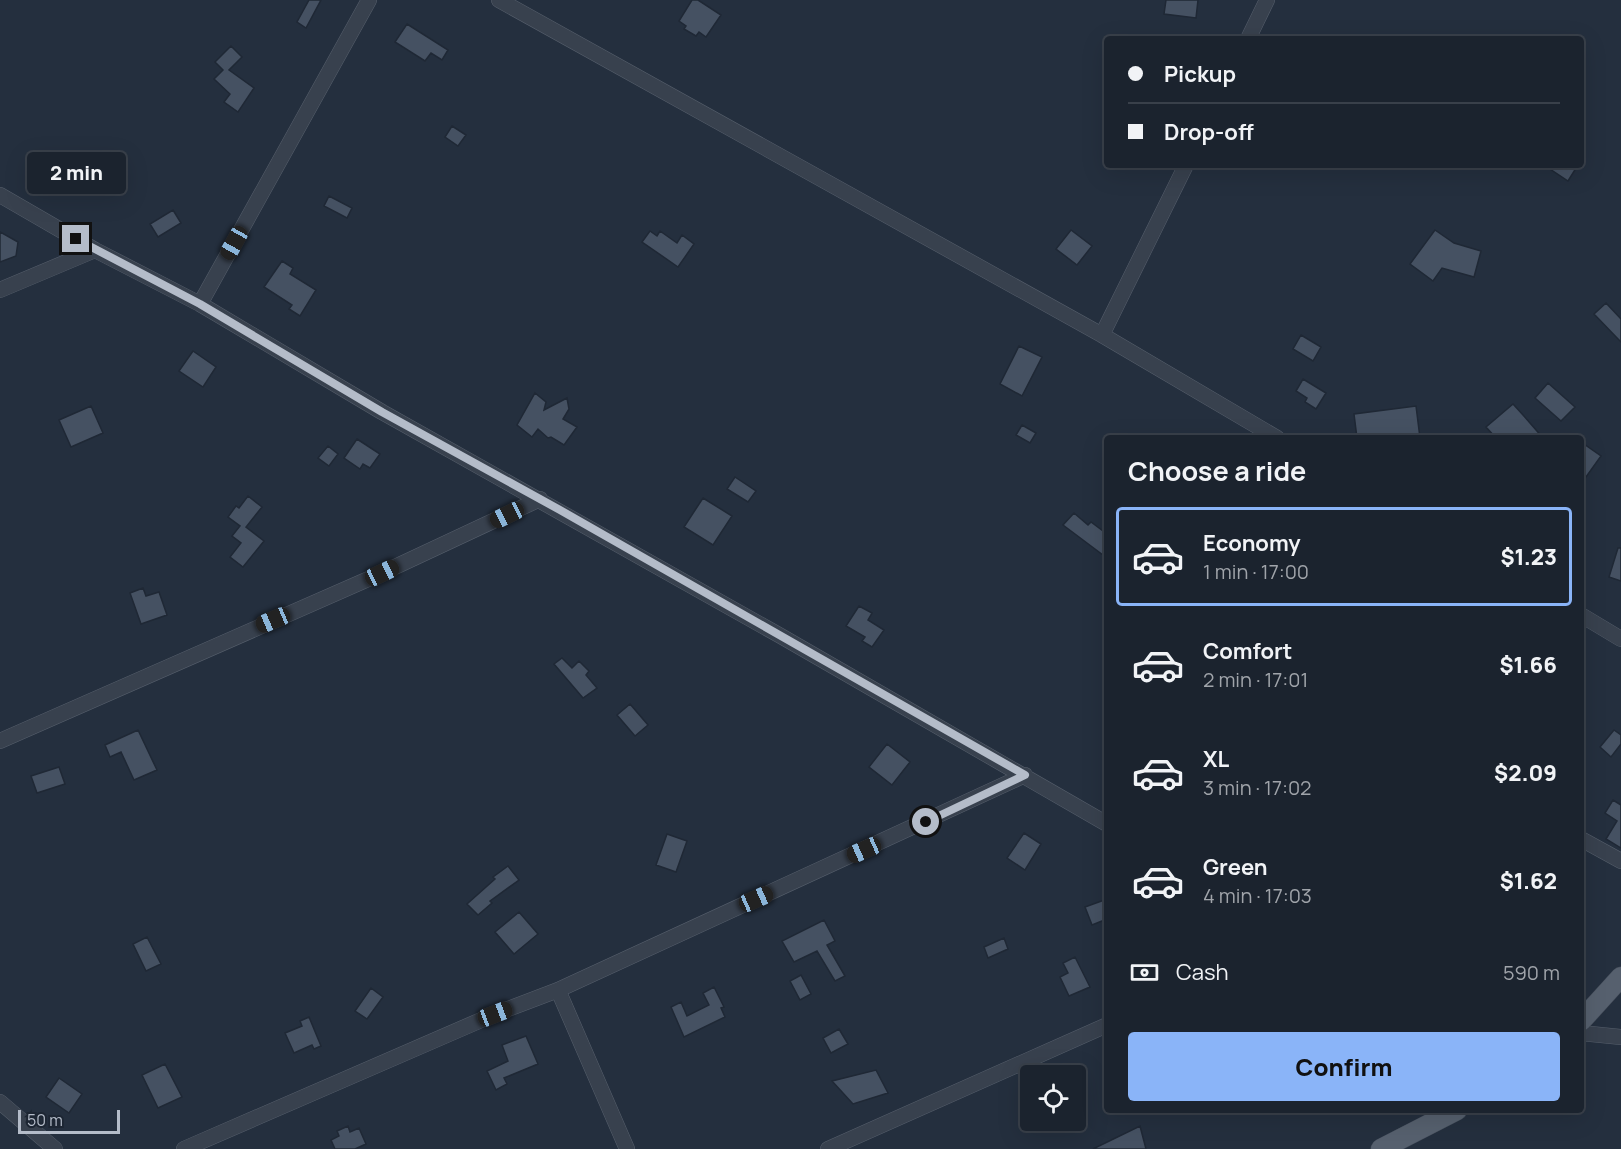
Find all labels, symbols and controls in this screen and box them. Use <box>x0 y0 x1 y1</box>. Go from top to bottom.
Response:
text: Pickup <box>1164 59 1236 89</box>
text: Drop-off <box>1164 117 1254 147</box>
callout: 2 min <box>26 152 125 194</box>
text: 2 min <box>50 159 103 186</box>
car <box>217 223 251 263</box>
route end <box>62 225 89 252</box>
text: Choose a ride <box>1128 452 1306 489</box>
car <box>487 499 527 531</box>
text: Economy <box>1203 528 1301 558</box>
icon: car <box>1131 530 1185 584</box>
text: $1.23 <box>1500 542 1557 572</box>
car <box>362 557 402 589</box>
text: 1 min · 17:00 <box>1203 558 1309 585</box>
car <box>253 605 293 635</box>
text: Comfort <box>1203 636 1292 666</box>
icon: car <box>1131 638 1185 692</box>
text: $1.66 <box>1499 650 1557 680</box>
text: 2 min · 17:01 <box>1203 666 1308 693</box>
text: XL <box>1203 744 1229 774</box>
icon: car <box>1131 746 1185 800</box>
text: $2.09 <box>1494 758 1557 788</box>
text: 3 min · 17:02 <box>1203 774 1312 801</box>
route start <box>912 808 939 835</box>
car <box>844 834 884 866</box>
text: Green <box>1203 852 1268 882</box>
icon: car <box>1131 854 1185 908</box>
text: $1.62 <box>1500 866 1557 896</box>
text: 4 min · 17:03 <box>1203 882 1312 909</box>
car <box>736 883 776 915</box>
icon: cash <box>1128 956 1161 989</box>
text: Cash <box>1176 957 1229 987</box>
text: 590 m <box>1503 959 1560 986</box>
car <box>475 999 515 1029</box>
button: Confirm <box>1128 1032 1560 1101</box>
map controls <box>1020 1065 1086 1131</box>
button: locate <box>1020 1065 1086 1131</box>
scale bar <box>18 1107 120 1134</box>
text: 50 m <box>27 1109 63 1131</box>

